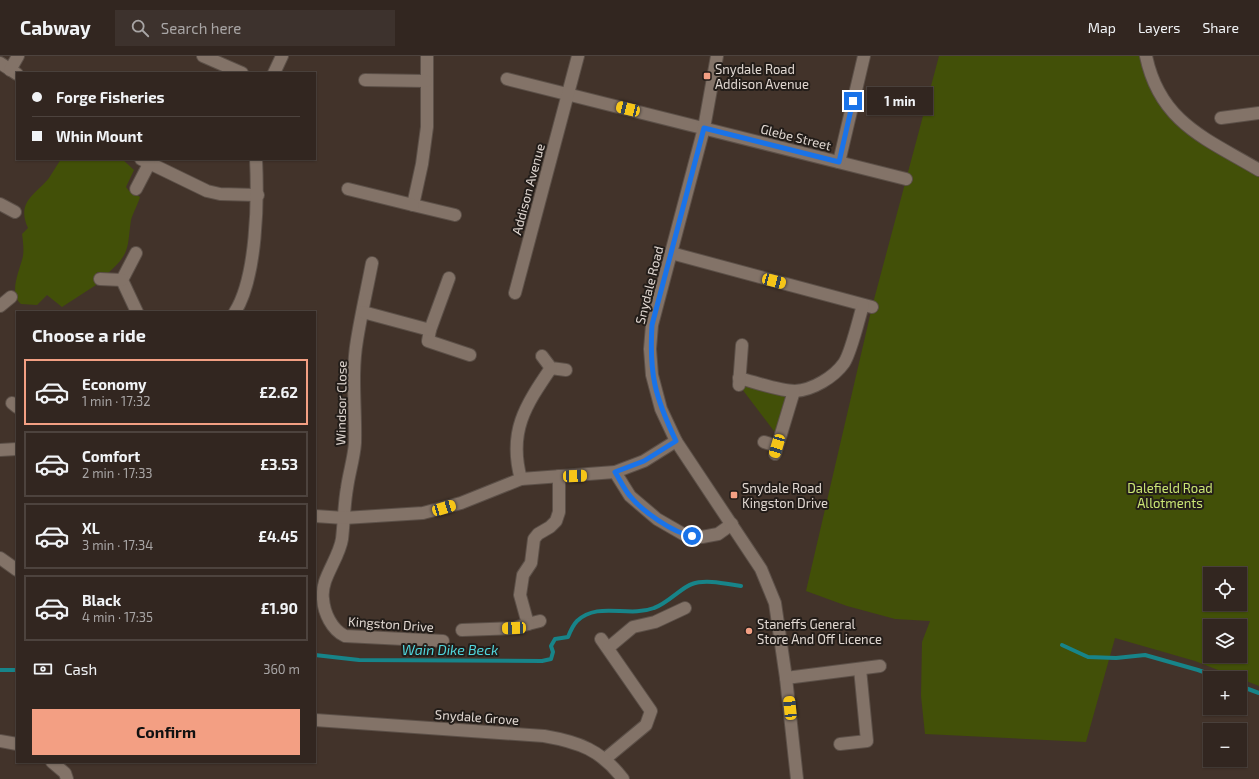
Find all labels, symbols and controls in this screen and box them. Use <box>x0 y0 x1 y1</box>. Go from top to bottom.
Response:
search box <box>115 10 395 46</box>
text: Cabway <box>20 16 91 39</box>
icon: search <box>129 17 151 39</box>
text: Search here <box>161 19 241 37</box>
text: Map <box>1088 19 1116 36</box>
text: Layers <box>1138 19 1180 36</box>
text: Share <box>1202 19 1239 36</box>
place label: Snydale Road Addison Avenue <box>715 61 809 92</box>
marker: Snydale Road Addison Avenue <box>702 71 712 81</box>
callout: 1 min <box>867 87 933 115</box>
text: Forge Fisheries <box>56 88 165 106</box>
route end <box>844 92 862 110</box>
text: 1 min <box>884 93 916 109</box>
car <box>615 100 641 118</box>
street label: Glebe Street <box>759 120 833 154</box>
text: Whin Mount <box>56 127 143 145</box>
street label: Addison Avenue <box>508 142 548 236</box>
street label: Snydale Road <box>632 244 666 326</box>
car <box>761 272 787 290</box>
text: Choose a ride <box>32 324 146 346</box>
street label: Windsor Close <box>332 361 350 445</box>
icon: car <box>34 374 70 410</box>
text: Economy <box>82 375 147 393</box>
text: £2.62 <box>259 383 298 401</box>
text: 1 min · 17:32 <box>82 393 151 409</box>
car <box>768 433 786 459</box>
icon: car <box>34 446 70 482</box>
text: Comfort <box>82 447 140 465</box>
text: £3.53 <box>260 455 298 473</box>
text: 2 min · 17:33 <box>82 465 153 481</box>
car <box>563 470 587 482</box>
place label: Snydale Road Kingston Drive <box>742 480 828 511</box>
park label: Dalefield Road Allotments <box>1127 480 1213 511</box>
marker: Snydale Road Kingston Drive <box>729 490 739 500</box>
car <box>431 499 457 517</box>
icon: car <box>34 518 70 554</box>
text: XL <box>82 519 100 537</box>
text: £4.45 <box>258 527 298 545</box>
route start <box>683 527 701 545</box>
text: 3 min · 17:34 <box>82 537 153 553</box>
map controls <box>1203 567 1247 767</box>
button: locate <box>1203 567 1247 611</box>
icon: car <box>34 590 70 626</box>
text: Black <box>82 591 121 609</box>
text: £1.90 <box>261 599 298 617</box>
text: 4 min · 17:35 <box>82 609 153 625</box>
street label: Kingston Drive <box>348 613 434 635</box>
place label: Staneffs General Store And Off Licence <box>757 616 882 647</box>
button: layers <box>1203 619 1247 663</box>
car <box>502 622 526 634</box>
marker: Staneffs General Store And Off Licence <box>744 626 754 636</box>
water label: Wain Dike Beck <box>402 641 498 658</box>
icon: cash <box>32 658 54 680</box>
text: Cash <box>64 660 97 678</box>
text: 360 m <box>263 661 300 677</box>
button: + <box>1203 671 1247 715</box>
car <box>783 695 797 721</box>
street label: Snydale Grove <box>434 706 520 728</box>
button: Confirm <box>32 709 300 755</box>
button: − <box>1203 723 1247 767</box>

